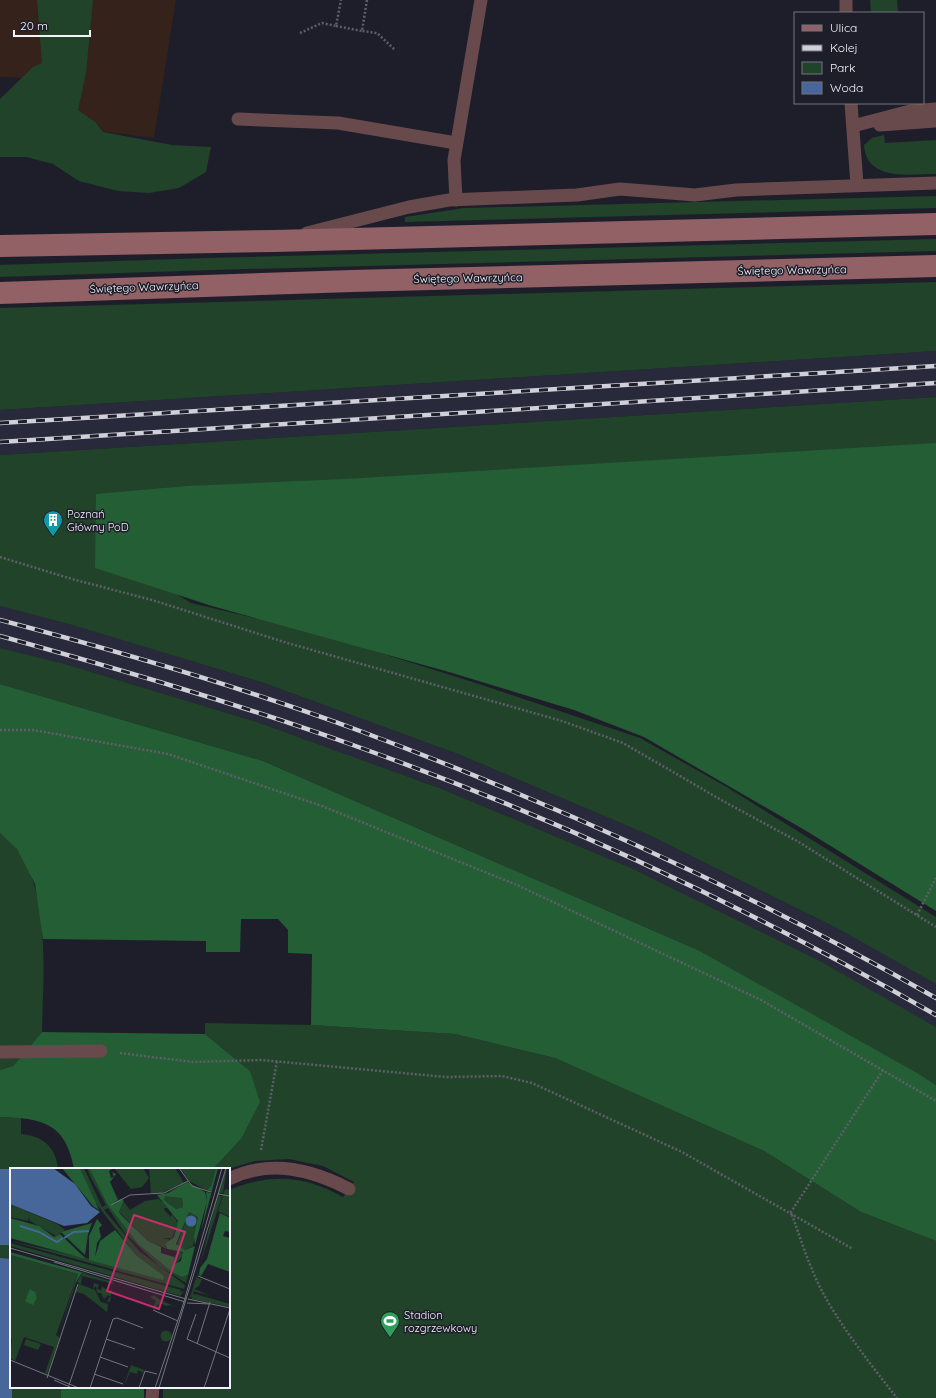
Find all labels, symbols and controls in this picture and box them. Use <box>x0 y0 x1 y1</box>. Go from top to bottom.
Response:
scale bar <box>14 12 90 38</box>
legend <box>794 12 924 104</box>
text: 20 m <box>20 18 48 33</box>
text: Ulica <box>830 20 857 35</box>
text: Kolej <box>830 40 858 55</box>
text: Park <box>830 60 855 75</box>
text: Woda <box>830 80 863 95</box>
street label: Świętego Wawrzyńca <box>737 262 847 278</box>
street label: Świętego Wawrzyńca <box>413 270 523 286</box>
street label: Świętego Wawrzyńca <box>89 278 199 296</box>
place label: Poznań Główny PoD <box>67 507 129 534</box>
building icon: Poznań Główny PoD <box>42 509 64 537</box>
inset map <box>10 1168 230 1388</box>
place label: Stadion rozgrzewkowy <box>404 1308 477 1335</box>
sports icon: Stadion rozgrzewkowy <box>379 1310 401 1338</box>

